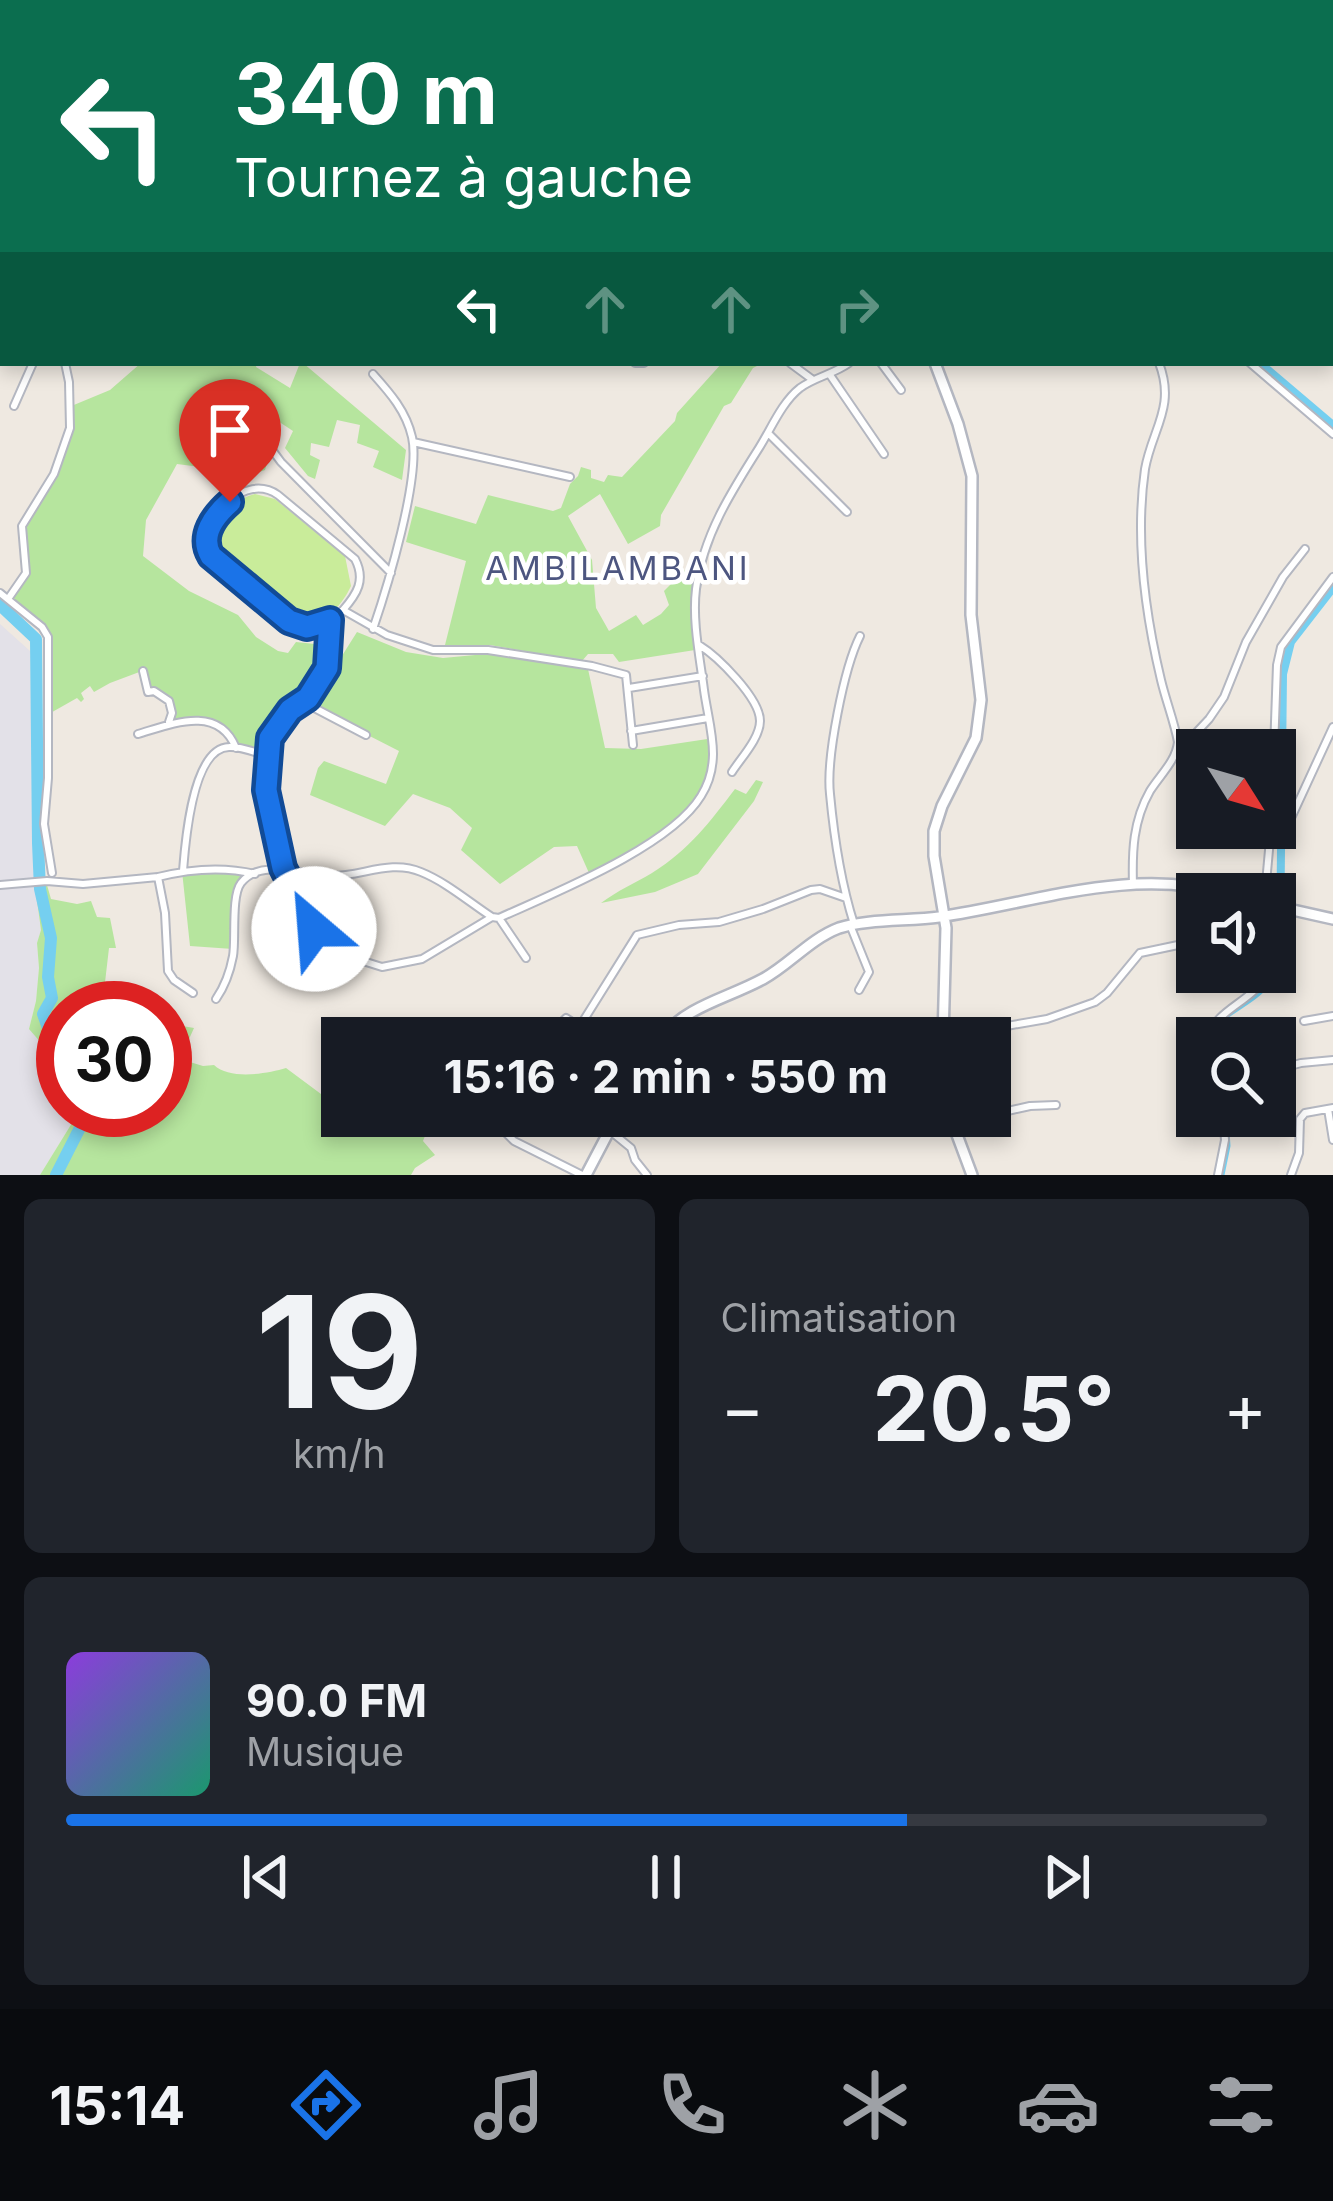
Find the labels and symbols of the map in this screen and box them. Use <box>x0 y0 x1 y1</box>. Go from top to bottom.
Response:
pin <box>179 379 281 502</box>
district label: AMBILAMBANI <box>485 548 751 588</box>
north arrow <box>1176 729 1296 849</box>
position arrow <box>251 866 377 992</box>
speed limit sign: 30 <box>36 981 192 1137</box>

